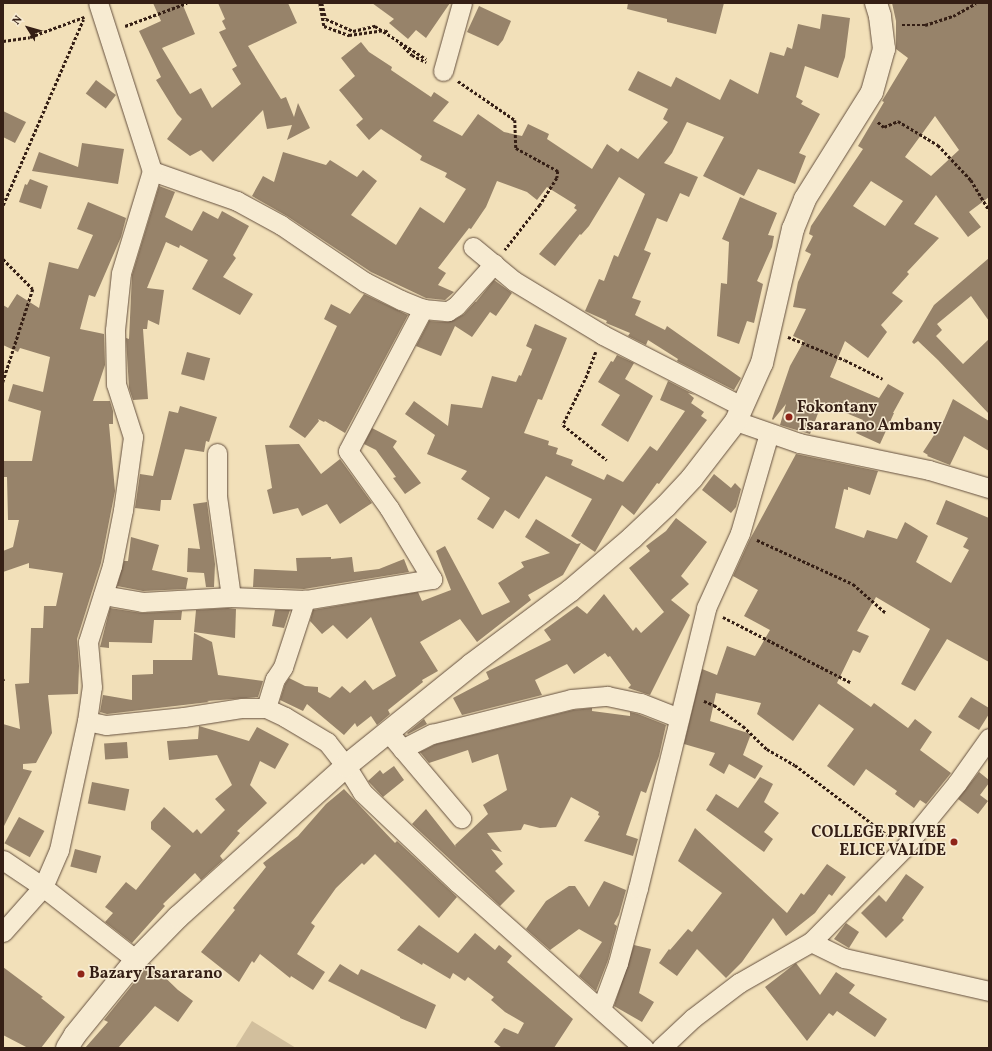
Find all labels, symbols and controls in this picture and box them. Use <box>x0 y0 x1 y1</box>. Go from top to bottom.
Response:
north arrow <box>8 8 48 48</box>
text: N <box>10 13 26 28</box>
place label: Fokontany Tsararano Ambany <box>797 398 942 436</box>
marker: Fokontany Tsararano Ambany <box>784 412 794 422</box>
place label: COLLEGE PRIVEE ELICE VALIDE <box>811 823 946 861</box>
marker: COLLEGE PRIVEE ELICE VALIDE <box>949 837 959 847</box>
place label: Bazary Tsararano <box>89 964 223 984</box>
marker: Bazary Tsararano <box>76 969 86 979</box>

